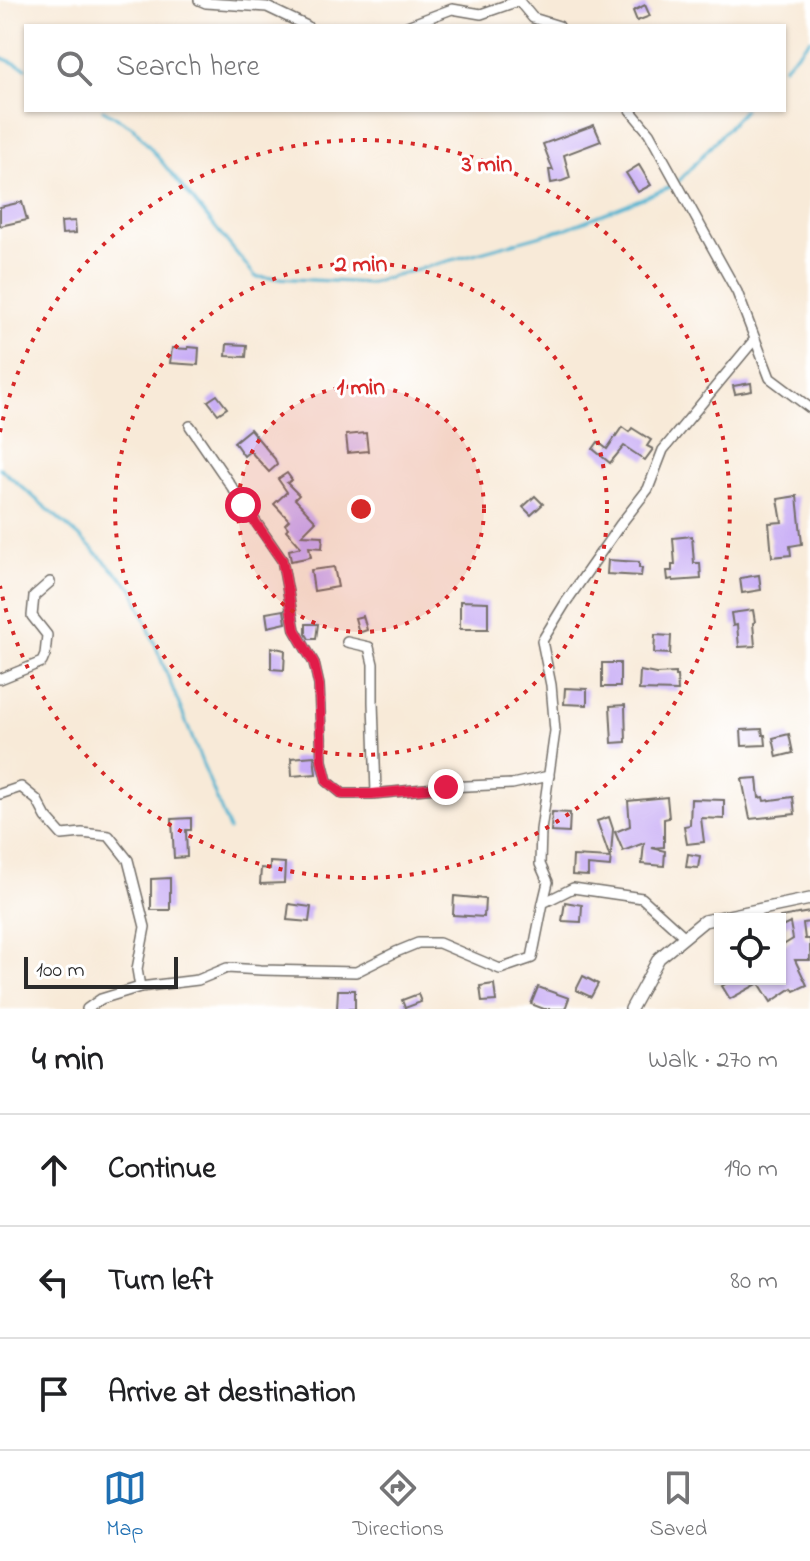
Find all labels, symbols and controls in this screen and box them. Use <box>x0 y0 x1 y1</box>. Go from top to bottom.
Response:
search box <box>24 24 786 112</box>
icon: search <box>52 46 96 90</box>
text: Search here <box>116 46 260 90</box>
text: 3 min <box>461 148 513 183</box>
text: 2 min <box>334 248 388 283</box>
text: 1 min <box>337 371 385 406</box>
route start <box>225 487 261 523</box>
centre of rings <box>347 495 375 523</box>
route end <box>428 769 464 805</box>
map controls <box>714 913 786 985</box>
button: locate <box>714 913 786 985</box>
scale bar <box>24 953 178 989</box>
text: 100 m <box>36 955 85 987</box>
text: 4 min <box>32 1036 104 1086</box>
text: Walk · 270 m <box>648 1042 778 1080</box>
icon: ahead <box>32 1148 76 1192</box>
text: Continue <box>108 1148 216 1192</box>
text: 190 m <box>724 1151 778 1189</box>
icon: left <box>32 1260 76 1304</box>
text: Turn left <box>108 1260 213 1304</box>
text: 80 m <box>730 1263 778 1301</box>
icon: arrive <box>32 1372 76 1416</box>
text: Arrive at destination <box>108 1372 356 1416</box>
tab: Map <box>103 1466 147 1546</box>
tab: Directions <box>353 1466 444 1546</box>
tab: Saved <box>650 1466 707 1546</box>

